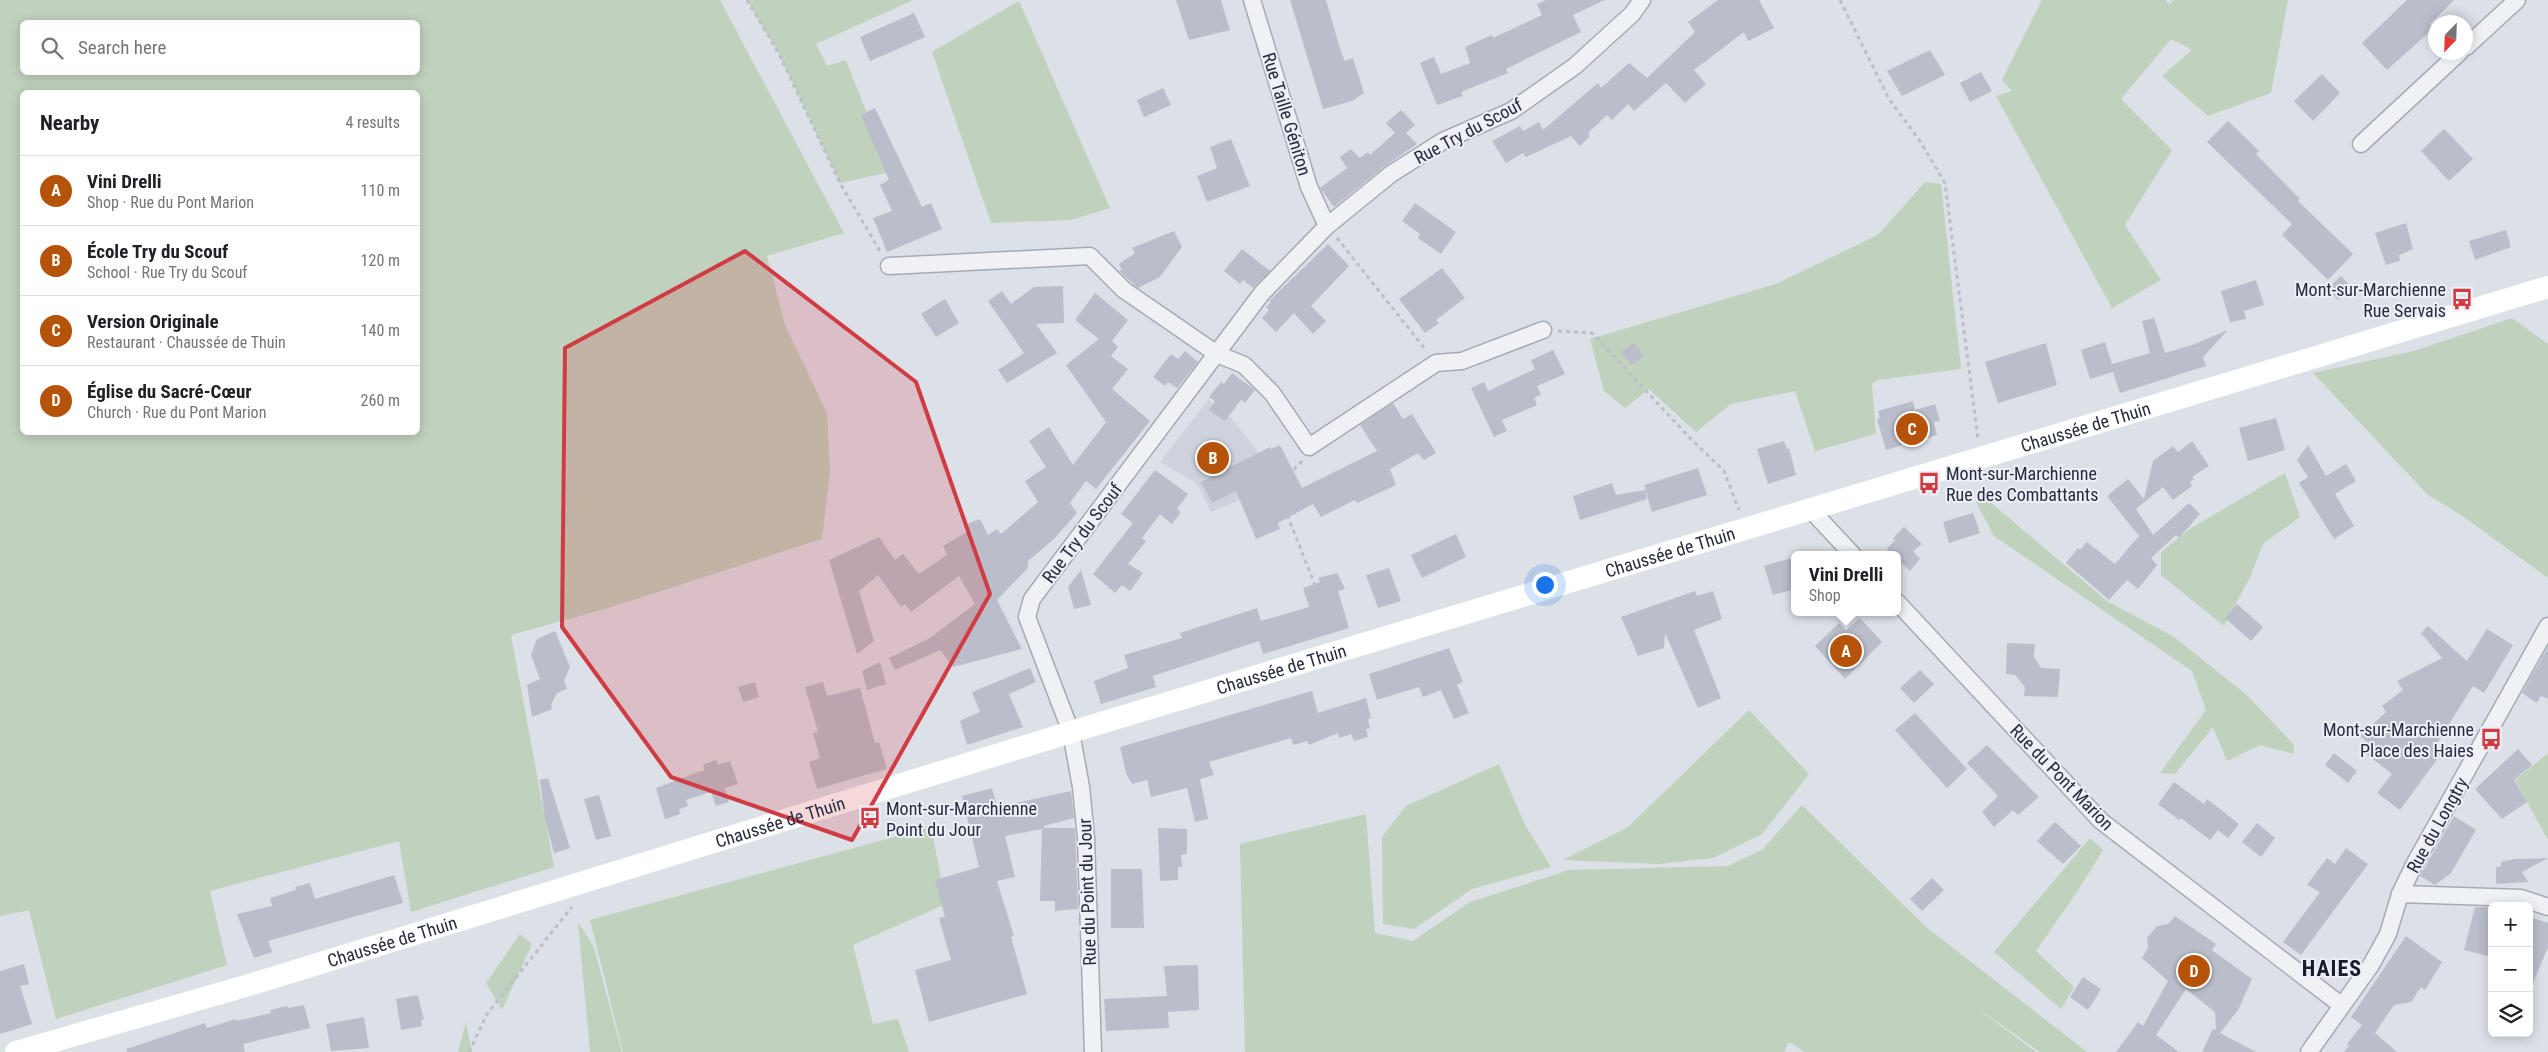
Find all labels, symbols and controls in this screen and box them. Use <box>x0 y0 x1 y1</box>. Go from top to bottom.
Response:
north arrow <box>2428 15 2473 60</box>
search box <box>20 20 420 75</box>
icon: search <box>38 34 66 62</box>
text: Search here <box>78 36 166 59</box>
street label: Rue Taille Géniton <box>1258 50 1316 178</box>
street label: Rue Try du Scouf <box>1410 94 1526 168</box>
text: Nearby <box>40 111 99 135</box>
text: 4 results <box>345 113 400 132</box>
text: Vini Drelli <box>87 170 162 193</box>
text: A <box>51 181 61 200</box>
text: 110 m <box>361 181 400 200</box>
text: Shop · Rue du Pont Marion <box>87 193 254 212</box>
text: École Try du Scouf <box>87 240 228 263</box>
text: B <box>52 251 60 270</box>
text: 120 m <box>361 251 400 270</box>
text: School · Rue Try du Scouf <box>87 263 247 282</box>
place label: Mont-sur-Marchienne Rue Servais <box>2295 279 2446 321</box>
bus stop icon: Mont-sur-Marchienne Rue Servais <box>2449 286 2475 312</box>
text: Version Originale <box>87 310 219 333</box>
text: C <box>51 321 61 340</box>
text: 140 m <box>361 321 400 340</box>
text: Restaurant · Chaussée de Thuin <box>87 333 286 352</box>
text: Église du Sacré-Cœur <box>87 380 252 403</box>
text: D <box>51 391 61 410</box>
text: 260 m <box>361 391 400 410</box>
street label: Chaussée de Thuin <box>2018 397 2153 456</box>
text: Church · Rue du Pont Marion <box>87 403 266 422</box>
pin: C <box>1896 410 1928 448</box>
pin: B <box>1197 439 1229 477</box>
place label: Mont-sur-Marchienne Rue des Combattants <box>1946 463 2098 505</box>
bus stop icon: Mont-sur-Marchienne Rue des Combattants <box>1916 470 1942 496</box>
street label: Rue Try du Scouf <box>1038 479 1126 587</box>
street label: Chaussée de Thuin <box>1602 522 1737 581</box>
popup <box>1791 551 1901 616</box>
text: Vini Drelli <box>1809 563 1883 586</box>
your location <box>1532 572 1558 598</box>
text: Shop <box>1809 586 1841 605</box>
pin: A <box>1830 632 1862 670</box>
street label: Chaussée de Thuin <box>1214 639 1349 698</box>
place label: Mont-sur-Marchienne Place des Haies <box>2323 719 2474 761</box>
street label: Rue du Pont Marion <box>2006 720 2118 834</box>
bus stop icon: Mont-sur-Marchienne Place des Haies <box>2478 726 2504 752</box>
street label: Rue du Longtry <box>2402 773 2472 877</box>
street label: Chaussée de Thuin <box>713 792 847 851</box>
place label: Mont-sur-Marchienne Point du Jour <box>886 798 1037 840</box>
bus stop icon: Mont-sur-Marchienne Point du Jour <box>857 805 883 831</box>
street label: Rue du Point du Jour <box>1074 817 1100 966</box>
map controls <box>2488 902 2533 1037</box>
button: + <box>2488 902 2533 947</box>
street label: Chaussée de Thuin <box>325 911 459 971</box>
button: − <box>2488 947 2533 992</box>
pin: D <box>2178 952 2210 990</box>
district label: HAIES <box>2302 956 2362 981</box>
button: layers <box>2488 992 2533 1037</box>

